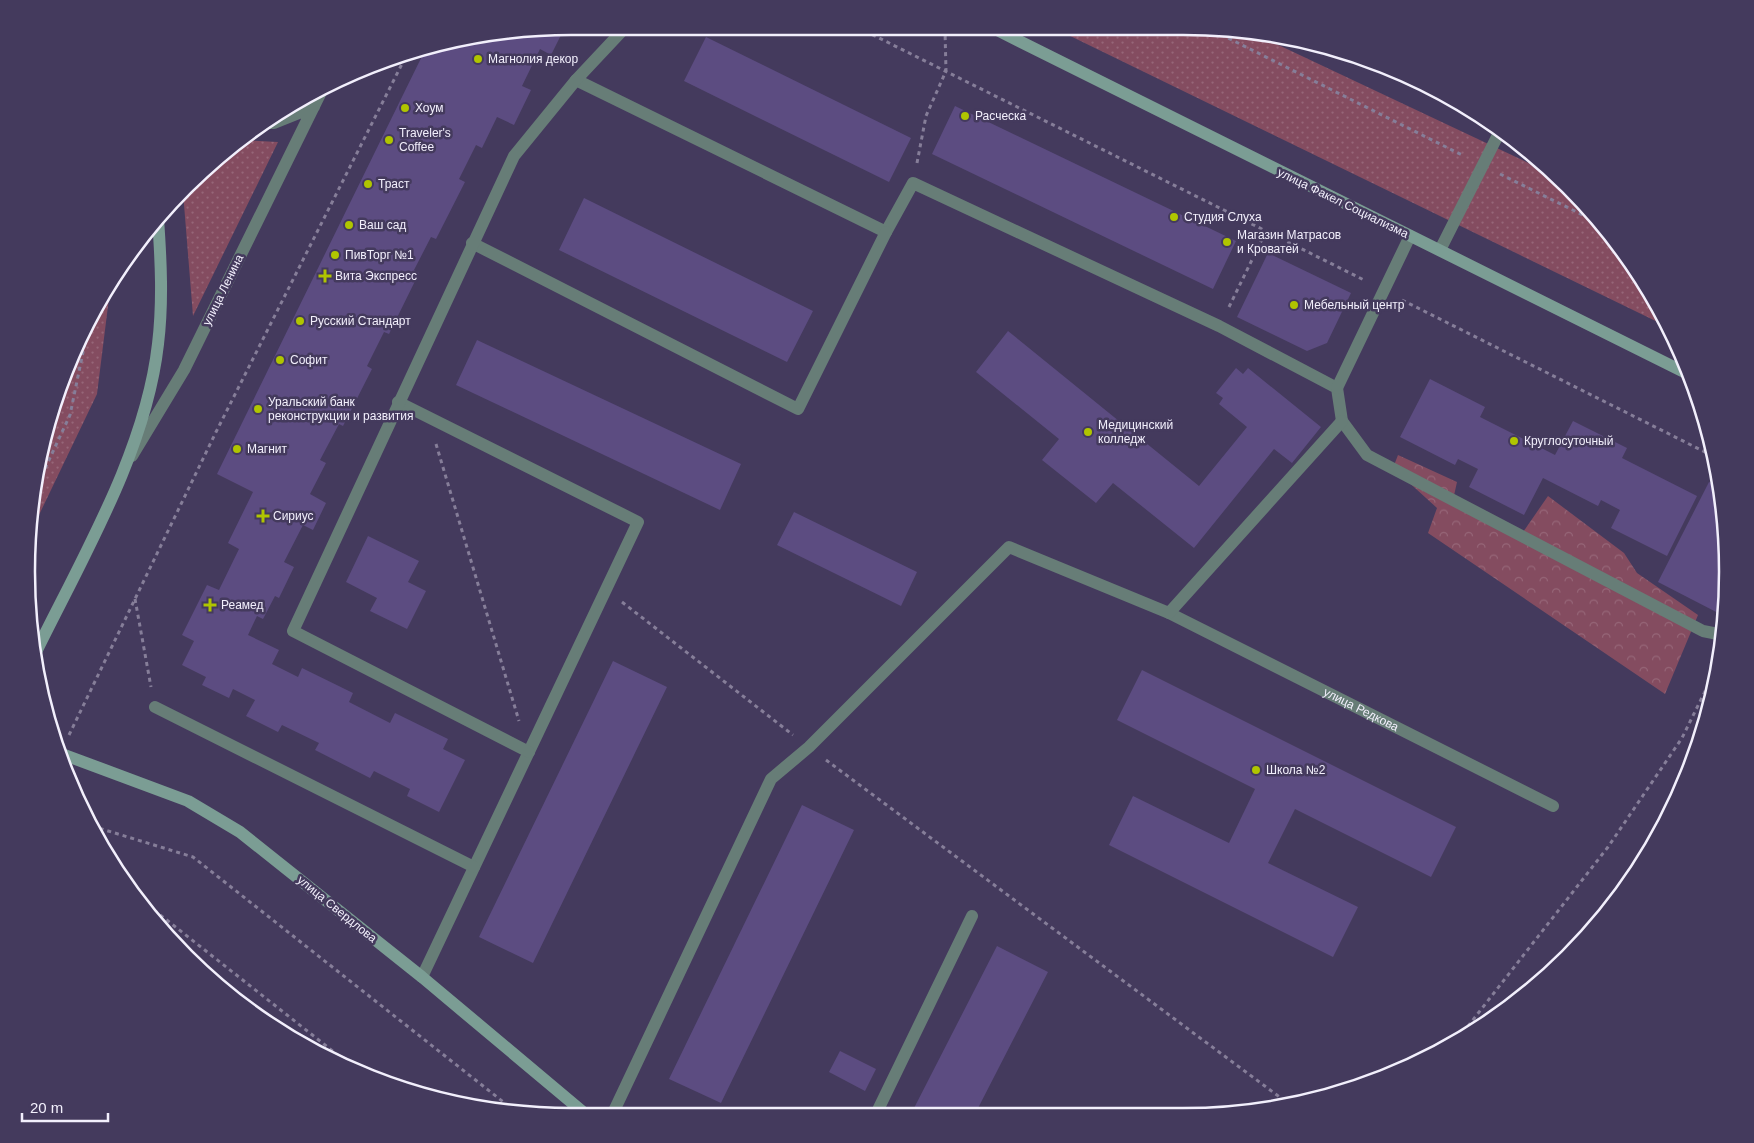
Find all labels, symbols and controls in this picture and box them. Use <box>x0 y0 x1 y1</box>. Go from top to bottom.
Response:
place label: Магнолия декор <box>488 52 578 66</box>
marker: Магнолия декор <box>472 53 484 65</box>
place label: Хоум <box>415 101 444 115</box>
marker: Хоум <box>399 102 411 114</box>
place label: Расческа <box>975 109 1027 123</box>
marker: Расческа <box>959 110 971 122</box>
place label: Traveler's Coffee <box>399 126 451 154</box>
marker: Traveler's Coffee <box>383 134 395 146</box>
street label: улица Факел Социализма <box>1275 165 1411 241</box>
place label: Траст <box>378 177 410 191</box>
marker: Траст <box>362 178 374 190</box>
place label: Студия Слуха <box>1184 210 1262 224</box>
marker: Студия Слуха <box>1168 211 1180 223</box>
place label: Ваш сад <box>359 218 406 232</box>
marker: Ваш сад <box>343 219 355 231</box>
place label: Магазин Матрасов и Кроватей <box>1237 228 1341 256</box>
marker: Магазин Матрасов и Кроватей <box>1221 236 1233 248</box>
place label: ПивТорг №1 <box>345 248 414 262</box>
marker: ПивТорг №1 <box>329 249 341 261</box>
street label: улица Ленина <box>200 252 246 328</box>
place label: Вита Экспресс <box>335 269 417 283</box>
marker: Вита Экспресс <box>319 270 331 282</box>
place label: Мебельный центр <box>1304 298 1405 312</box>
marker: Мебельный центр <box>1288 299 1300 311</box>
place label: Русский Стандарт <box>310 314 411 328</box>
marker: Русский Стандарт <box>294 315 306 327</box>
place label: Софит <box>290 353 328 367</box>
marker: Софит <box>274 354 286 366</box>
place label: Уральский банк реконструкции и развития <box>268 395 413 423</box>
marker: Уральский банк реконструкции и развития <box>252 403 264 415</box>
place label: Медицинский колледж <box>1098 418 1173 446</box>
marker: Медицинский колледж <box>1082 426 1094 438</box>
place label: Круглосуточный <box>1524 434 1613 448</box>
marker: Круглосуточный <box>1508 435 1520 447</box>
place label: Магнит <box>247 442 288 456</box>
marker: Магнит <box>231 443 243 455</box>
place label: Сириус <box>273 509 314 523</box>
marker: Сириус <box>257 510 269 522</box>
marker: Реамед <box>203 598 217 612</box>
place label: Реамед <box>221 598 264 612</box>
street label: улица Редкова <box>1321 685 1401 734</box>
place label: Школа №2 <box>1266 763 1326 777</box>
marker: Школа №2 <box>1250 764 1262 776</box>
street label: улица Свердлова <box>295 873 380 945</box>
scale bar <box>22 1090 109 1122</box>
text: 20 m <box>30 1099 63 1116</box>

